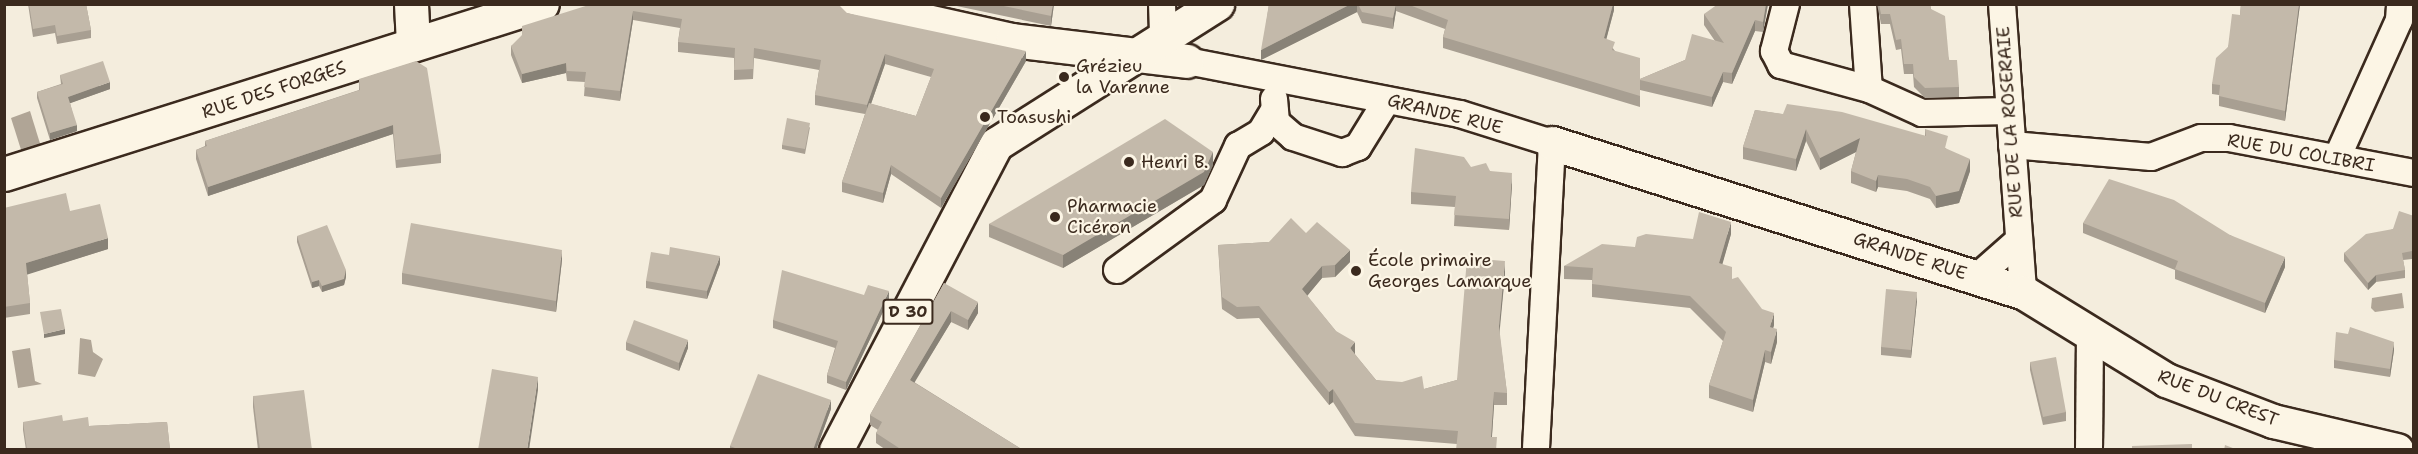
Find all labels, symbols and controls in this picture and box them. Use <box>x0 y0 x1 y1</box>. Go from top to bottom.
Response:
street label: RUE DE LA ROSERAIE <box>1993 25 2027 219</box>
place label: Grézieu la Varenne <box>1076 56 1170 98</box>
street label: RUE DES FORGES <box>199 57 349 123</box>
marker: Grézieu la Varenne <box>1057 70 1071 84</box>
street label: GRANDE RUE <box>1385 89 1505 139</box>
place label: Toasushi <box>997 106 1071 128</box>
marker: Toasushi <box>978 110 992 124</box>
street label: RUE DU COLIBRI <box>2226 129 2376 177</box>
place label: Henri B. <box>1141 151 1208 173</box>
marker: Henri B. <box>1122 155 1136 169</box>
place label: Pharmacie Cicéron <box>1067 196 1157 238</box>
marker: Pharmacie Cicéron <box>1048 210 1062 224</box>
street label: GRANDE RUE <box>1851 227 1969 285</box>
place label: École primaire Georges Lamarque <box>1368 250 1532 292</box>
marker: École primaire Georges Lamarque <box>1349 264 1363 278</box>
road number: D 30 <box>881 299 935 325</box>
street label: RUE DU CREST <box>2155 365 2281 431</box>

